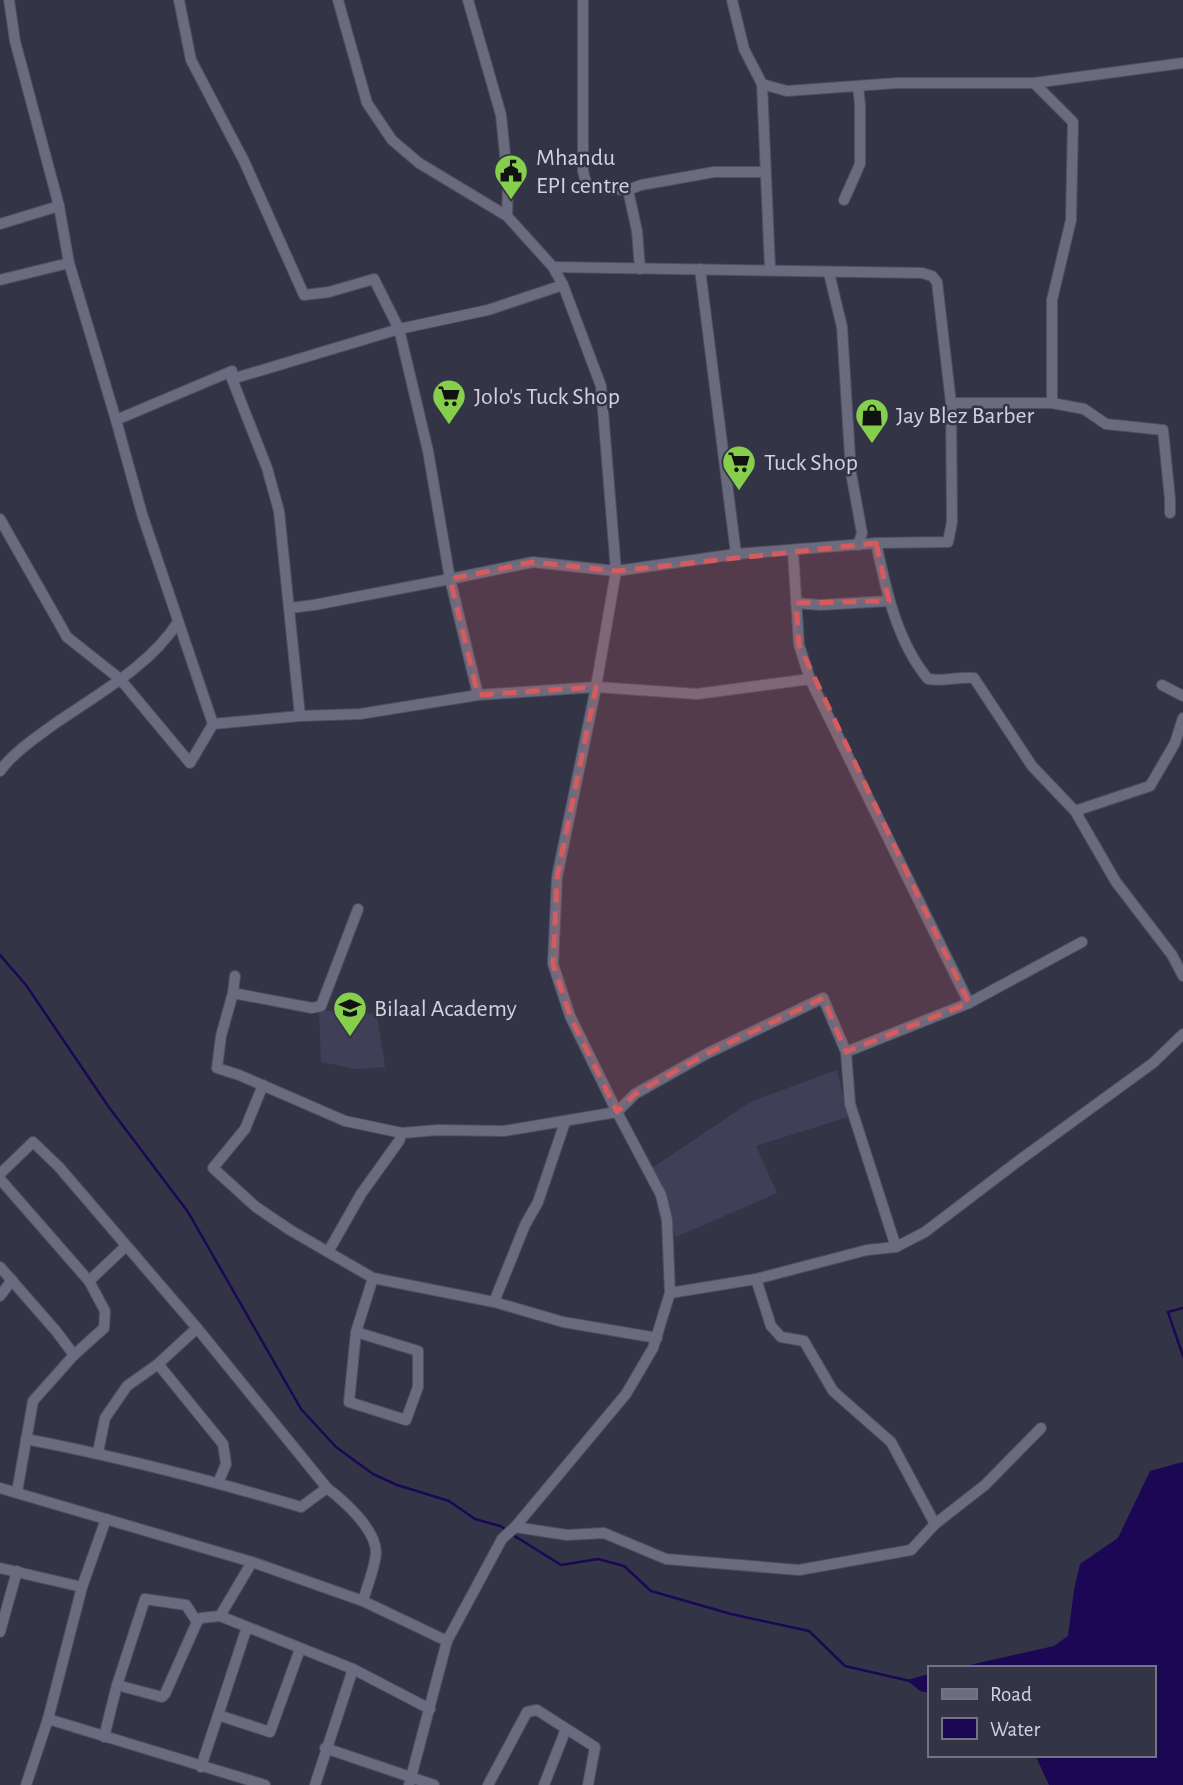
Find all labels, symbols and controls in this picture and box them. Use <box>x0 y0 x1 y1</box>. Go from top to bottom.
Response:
place label: Mhandu EPI centre <box>536 146 630 198</box>
public building icon: Mhandu EPI centre <box>492 152 530 201</box>
supermarket icon: Jolo's Tuck Shop <box>430 377 468 426</box>
place label: Jolo's Tuck Shop <box>474 385 620 409</box>
shop icon: Jay Blez Barber <box>853 396 891 445</box>
place label: Jay Blez Barber <box>896 404 1035 428</box>
supermarket icon: Tuck Shop <box>720 443 758 492</box>
place label: Tuck Shop <box>764 451 858 475</box>
school or university icon: Bilaal Academy <box>331 989 369 1038</box>
place label: Bilaal Academy <box>374 997 517 1021</box>
legend <box>928 1666 1155 1757</box>
text: Road <box>990 1684 1032 1705</box>
text: Water <box>990 1719 1040 1740</box>

